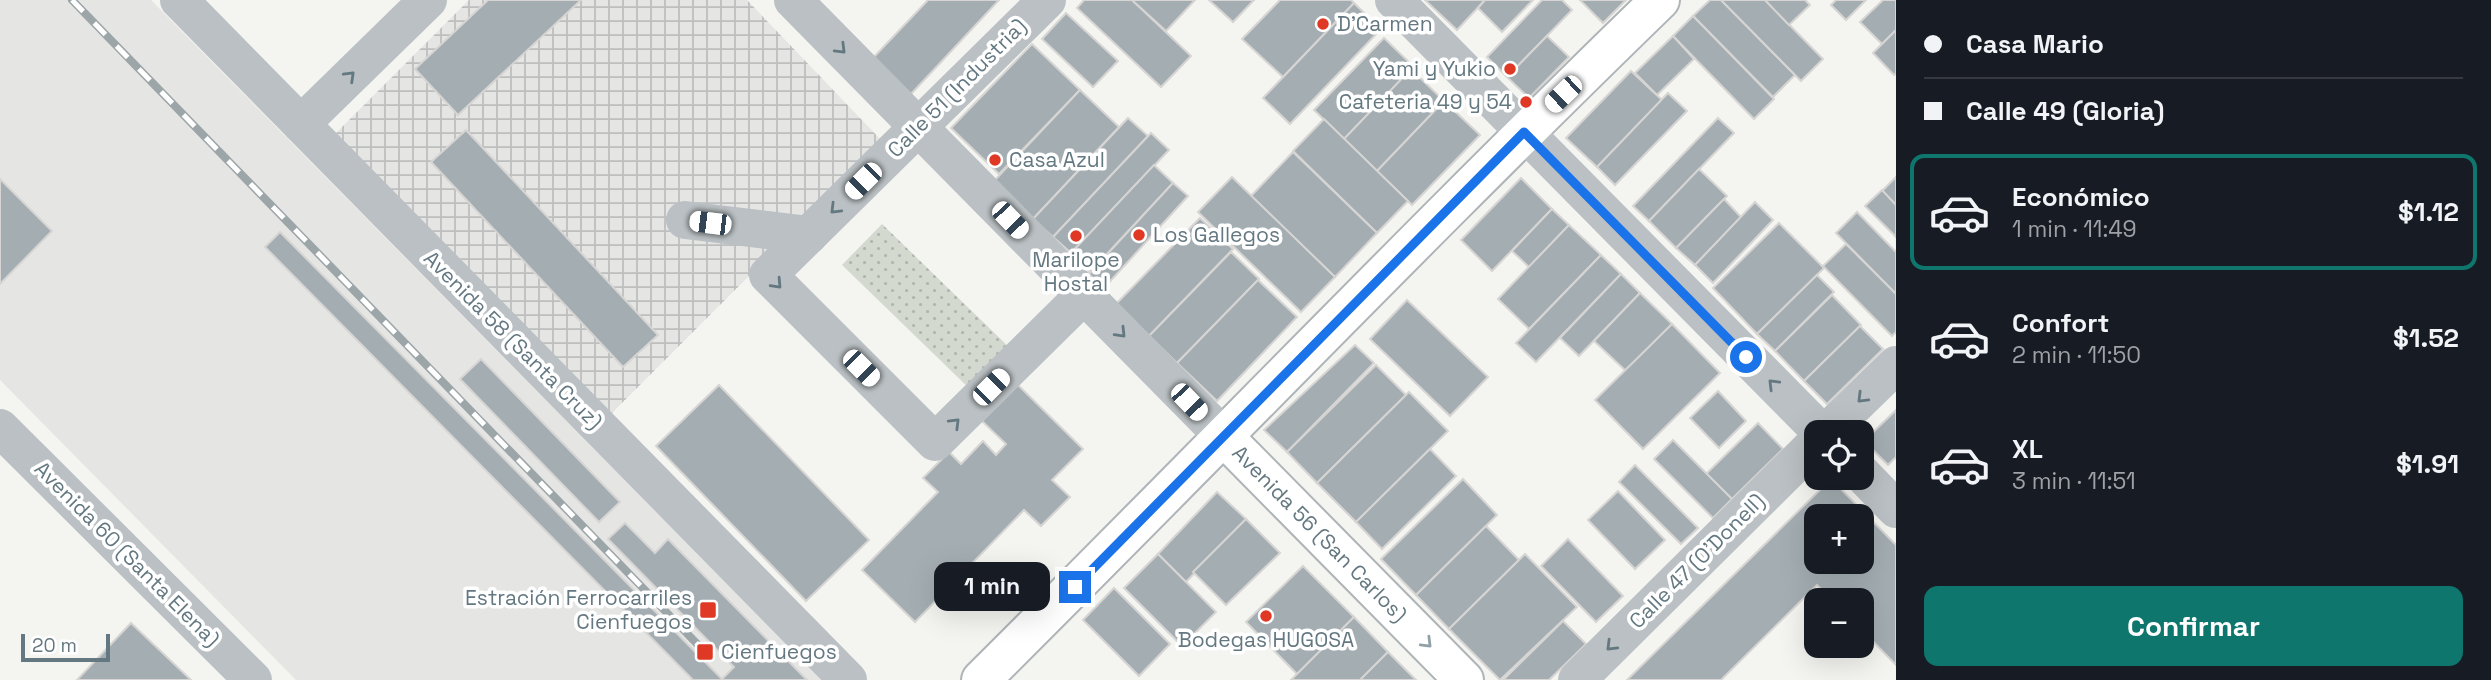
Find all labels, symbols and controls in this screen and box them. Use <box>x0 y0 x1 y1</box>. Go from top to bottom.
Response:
place label: D'Carmen <box>1337 10 1433 37</box>
street label: Calle 51 (Industria) <box>881 12 1032 163</box>
marker: D'Carmen <box>1315 16 1331 32</box>
text: Casa Mario <box>1966 27 2104 61</box>
one-way arrow <box>833 40 846 53</box>
place label: Yami y Yukio <box>1373 55 1496 82</box>
marker: Yami y Yukio <box>1502 61 1518 77</box>
one-way arrow <box>341 72 354 85</box>
car <box>1541 72 1586 116</box>
place label: Cafeteria 49 y 54 <box>1339 88 1512 115</box>
marker: Cafeteria 49 y 54 <box>1518 94 1534 110</box>
text: Calle 49 (Gloria) <box>1966 94 2164 128</box>
place label: Casa Azul <box>1009 146 1105 173</box>
marker: Casa Azul <box>987 152 1003 168</box>
car <box>841 159 886 203</box>
text: Económico <box>2012 180 2150 214</box>
icon: car <box>1928 181 1991 244</box>
text: $1.12 <box>2398 195 2459 229</box>
car <box>988 198 1033 242</box>
one-way arrow <box>831 201 843 213</box>
car <box>688 210 733 236</box>
text: 1 min · 11:49 <box>2012 214 2137 244</box>
place label: Los Gallegos <box>1153 221 1280 248</box>
marker: Los Gallegos <box>1131 227 1147 243</box>
marker: Marilope Hostal <box>1068 228 1084 244</box>
street label: Avenida 58 (Santa Cruz) <box>418 245 608 435</box>
place label: Marilope Hostal <box>1032 246 1120 297</box>
one-way arrow <box>769 275 781 288</box>
text: Confort <box>2012 306 2109 340</box>
icon: car <box>1928 307 1991 370</box>
text: $1.52 <box>2393 321 2459 355</box>
one-way arrow <box>1113 325 1126 338</box>
text: 2 min · 11:50 <box>2012 340 2141 370</box>
route start <box>1730 341 1762 373</box>
car <box>839 346 884 390</box>
car <box>969 365 1014 409</box>
one-way arrow <box>1768 379 1781 392</box>
car <box>1167 380 1212 424</box>
one-way arrow <box>1857 390 1870 403</box>
one-way arrow <box>946 418 959 431</box>
map controls <box>1804 420 1874 658</box>
button: locate <box>1804 420 1874 490</box>
text: XL <box>2012 432 2043 466</box>
icon: car <box>1928 433 1991 496</box>
street label: Avenida 56 (San Carlos) <box>1227 439 1413 627</box>
text: $1.91 <box>2396 447 2459 481</box>
street label: Avenida 60 (Santa Elena) <box>29 455 226 652</box>
text: 3 min · 11:51 <box>2012 466 2136 496</box>
street label: Calle 47 (O'Donell) <box>1623 487 1770 634</box>
button: + <box>1804 504 1874 574</box>
callout: 1 min <box>935 562 1050 612</box>
text: 1 min <box>964 571 1020 601</box>
route end <box>1059 571 1091 603</box>
place label: Estración Ferrocarriles Cienfuegos <box>465 584 692 635</box>
button: Confirmar <box>1924 586 2463 666</box>
button: − <box>1804 588 1874 658</box>
marker: Estración Ferrocarriles Cienfuegos <box>698 600 718 620</box>
marker: Bodegas HUGOSA <box>1258 608 1274 624</box>
place label: Bodegas HUGOSA <box>1178 626 1354 653</box>
scale bar <box>21 631 110 663</box>
text: 20 m <box>32 633 77 658</box>
one-way arrow <box>1419 635 1431 647</box>
place label: Cienfuegos <box>721 638 837 665</box>
one-way arrow <box>1607 638 1620 651</box>
marker: Cienfuegos <box>695 642 715 662</box>

